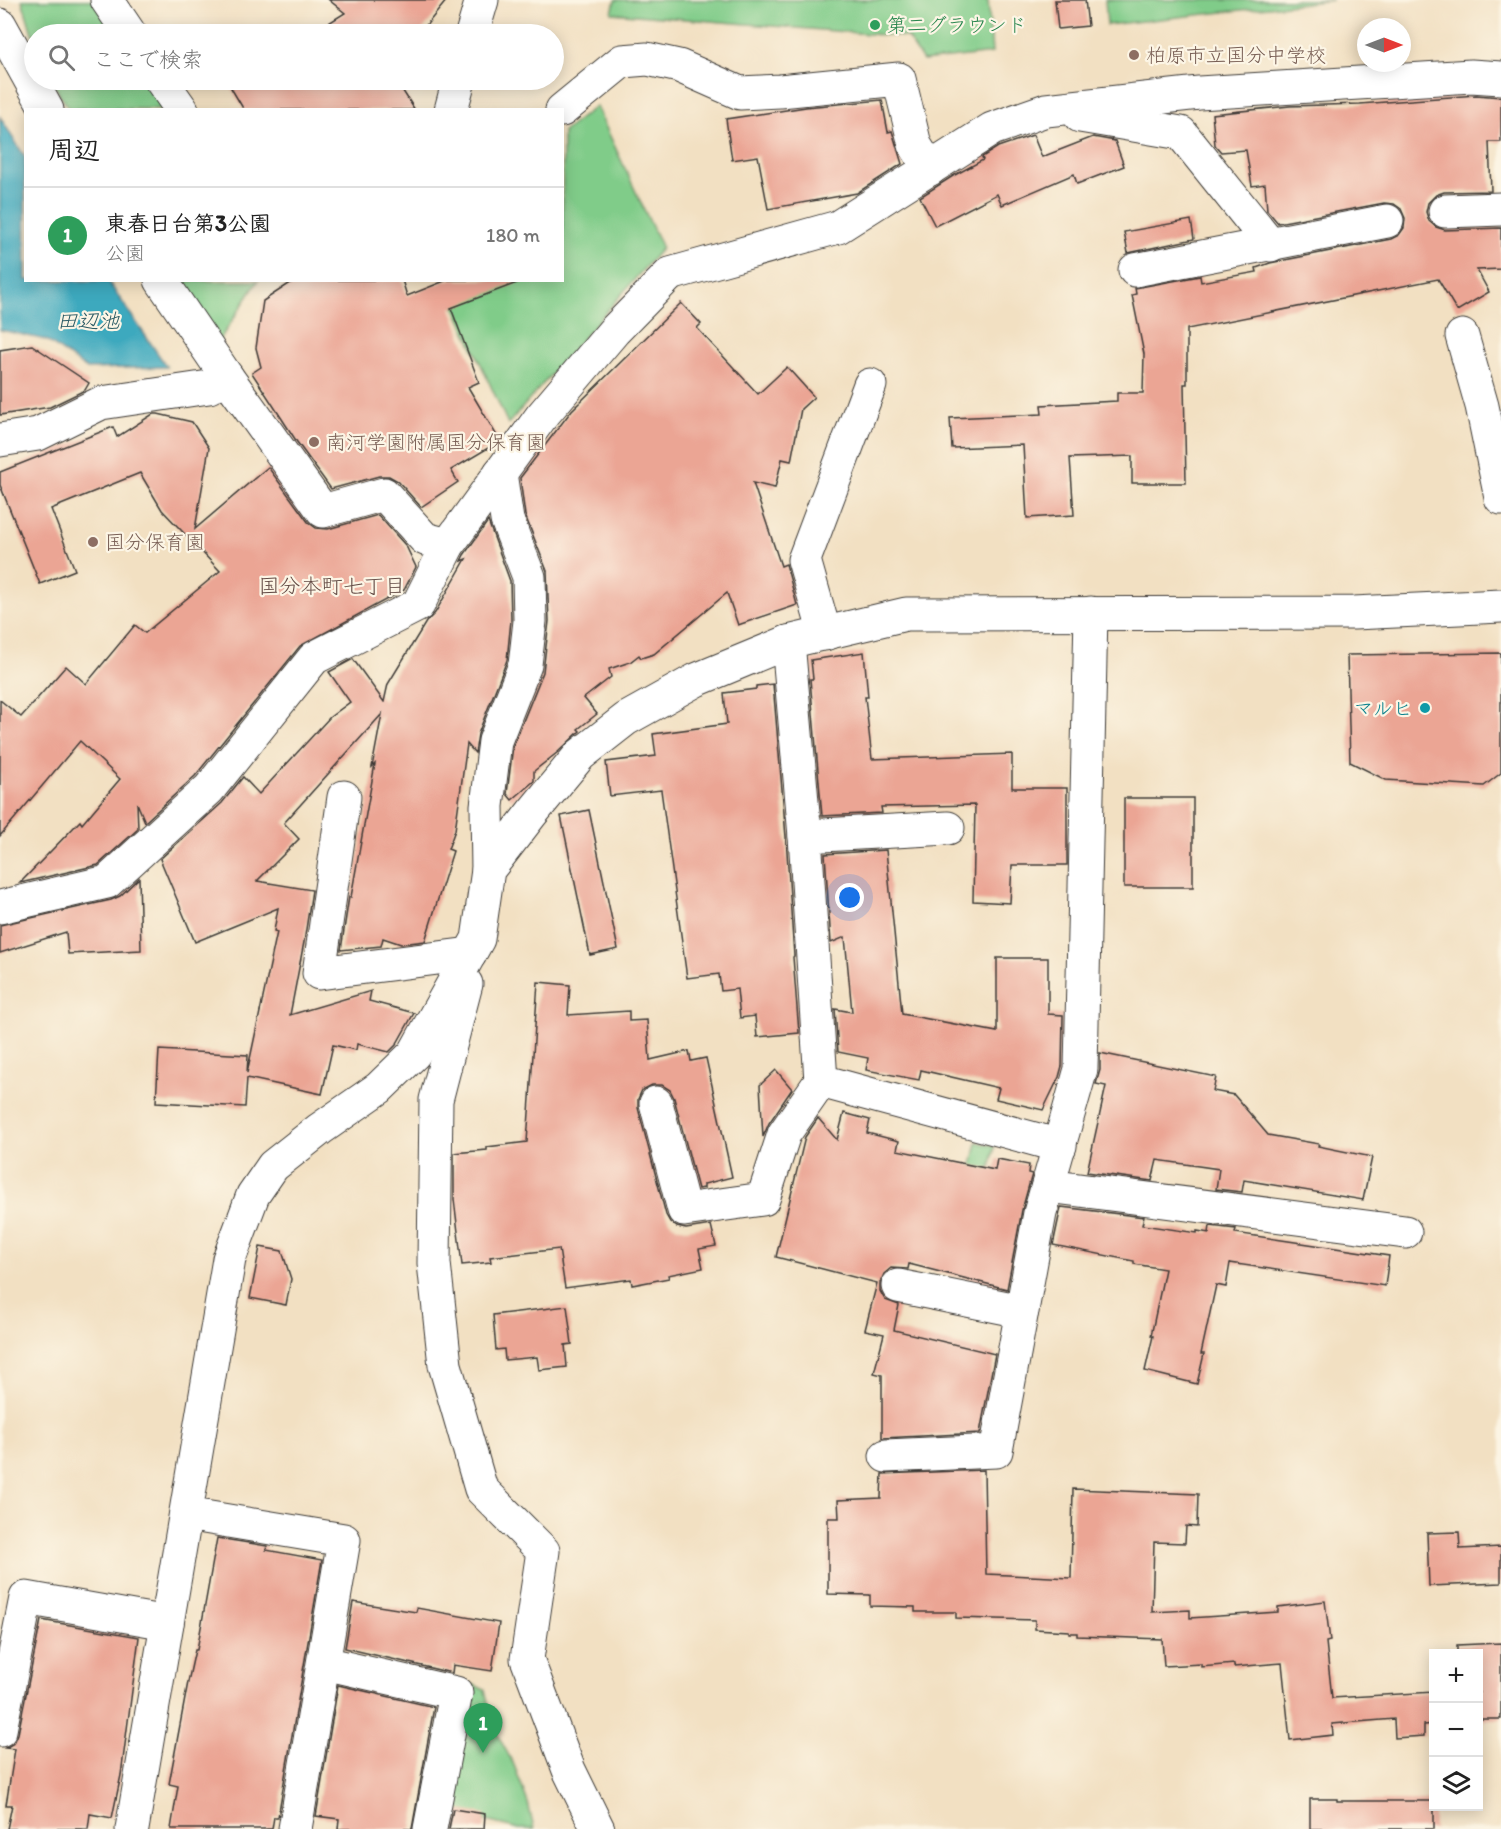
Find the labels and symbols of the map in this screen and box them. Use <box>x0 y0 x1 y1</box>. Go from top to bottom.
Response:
place label: 第二グラウンド <box>887 13 1027 37</box>
marker: 第二グラウンド <box>868 18 882 32</box>
north arrow <box>1357 18 1411 72</box>
place label: 柏原市立国分中学校 <box>1146 43 1326 67</box>
marker: 柏原市立国分中学校 <box>1127 48 1141 62</box>
water label: 田辺池 <box>57 308 120 333</box>
place label: 南河学園附属国分保育園 <box>326 430 546 454</box>
marker: 南河学園附属国分保育園 <box>307 435 321 449</box>
place label: 国分保育園 <box>105 530 205 554</box>
marker: 国分保育園 <box>86 535 100 549</box>
district label: 国分本町七丁目 <box>259 573 406 598</box>
place label: マルヒ <box>1353 696 1413 720</box>
marker: マルヒ <box>1418 701 1432 715</box>
your location <box>835 883 864 912</box>
pin: 1 <box>464 1704 502 1753</box>

